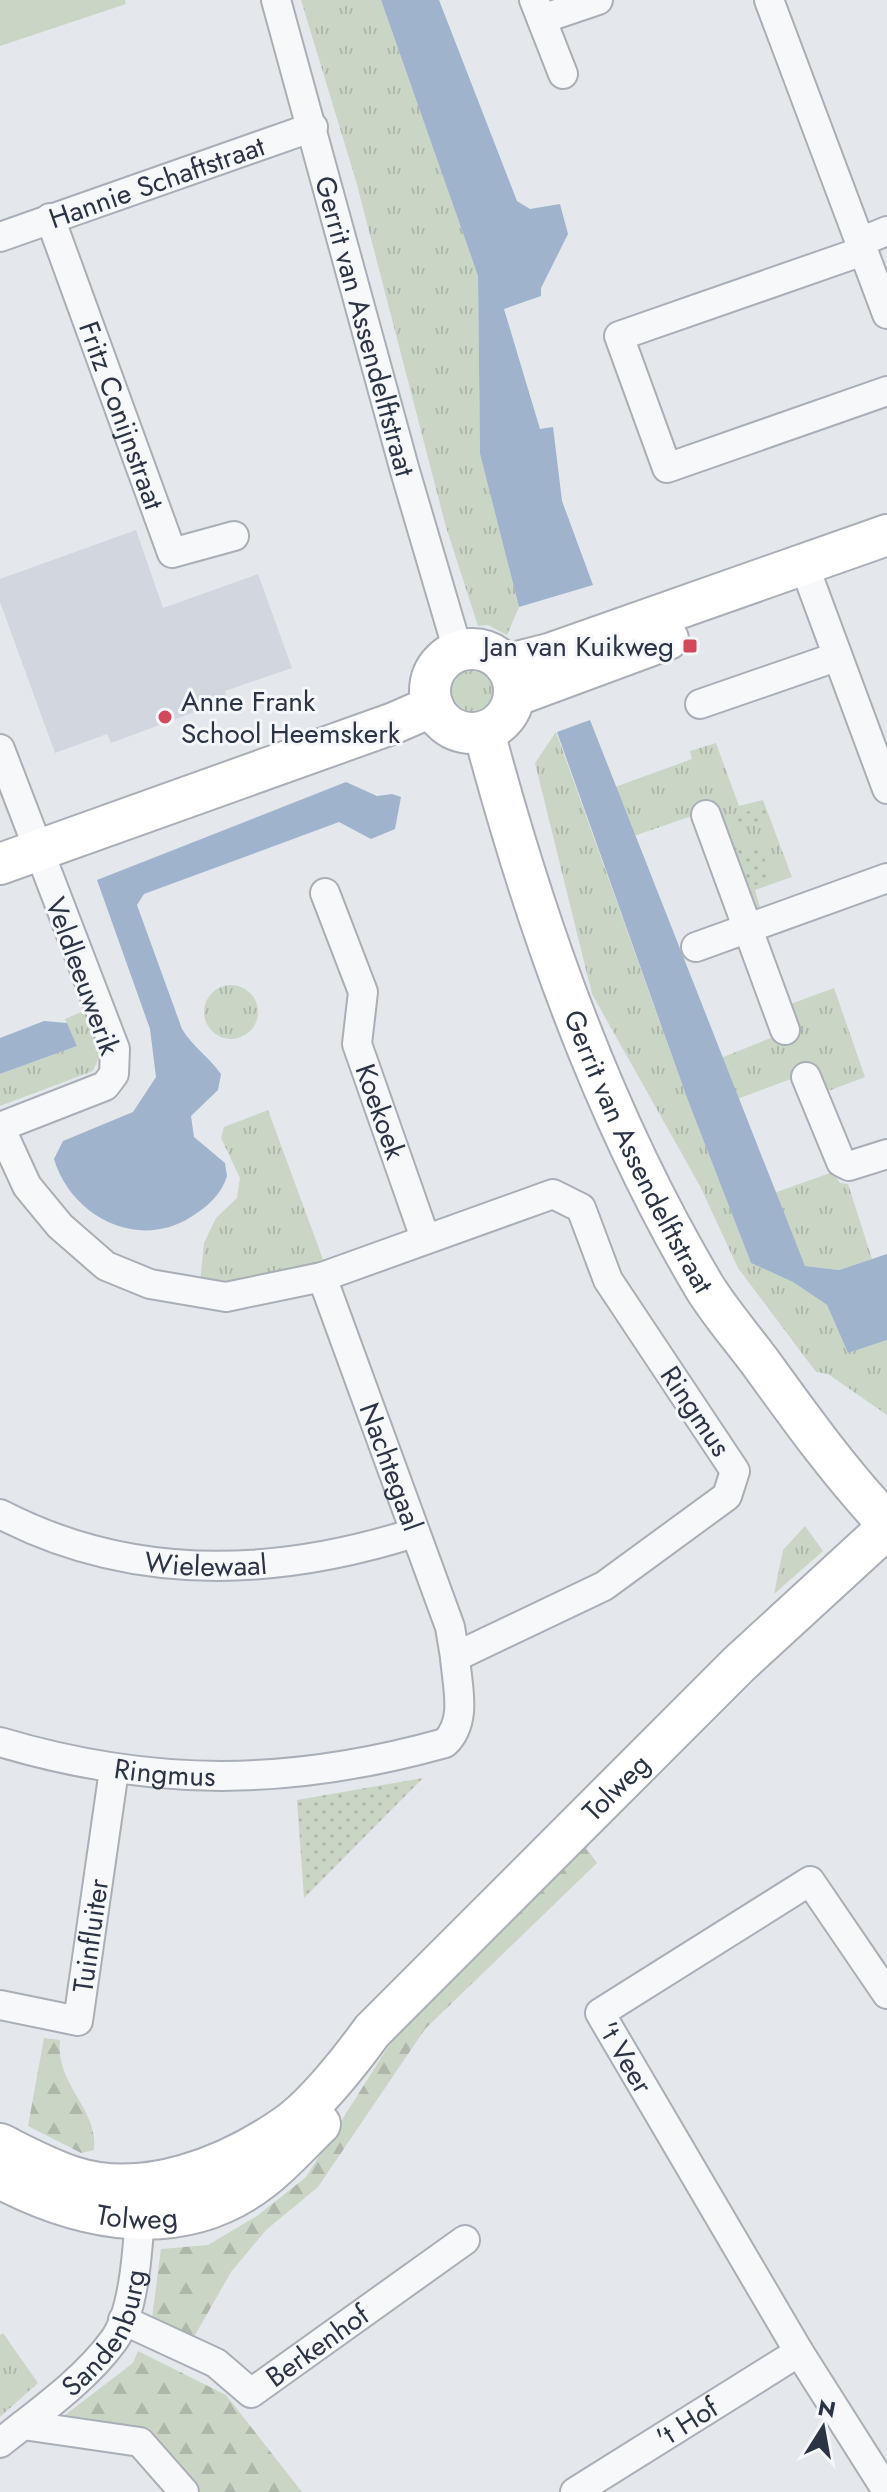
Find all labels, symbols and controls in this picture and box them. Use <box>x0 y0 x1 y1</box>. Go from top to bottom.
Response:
street label: Hannie Schaftstraat <box>43 126 270 239</box>
street label: Gerrit van Assendelftstraat <box>304 171 426 482</box>
street label: Fritz Conijnstraat <box>68 316 175 516</box>
place label: Jan van Kuikweg <box>479 626 674 667</box>
marker: Jan van Kuikweg <box>681 637 699 655</box>
place label: Anne Frank School Heemskerk <box>181 681 401 754</box>
marker: Anne Frank School Heemskerk <box>156 708 174 726</box>
street label: Veldleeuwerik <box>35 891 130 1061</box>
street label: Gerrit van Assendelftstraat <box>553 1004 724 1301</box>
street label: Koekoek <box>345 1058 416 1166</box>
street label: Ringmus <box>650 1358 741 1465</box>
street label: Nachtegaal <box>349 1397 433 1537</box>
street label: Wielewaal <box>142 1541 269 1587</box>
street label: Tolweg <box>573 1744 659 1831</box>
street label: Ringmus <box>111 1748 216 1797</box>
street label: Tuinfluiter <box>62 1876 119 1995</box>
street label: 't Veer <box>588 2013 663 2102</box>
street label: Tolweg <box>93 2194 180 2240</box>
street label: Sandenburg <box>52 2267 156 2407</box>
street label: Berkenhof <box>257 2294 379 2397</box>
street label: 't Hof <box>648 2387 727 2457</box>
north arrow <box>783 2388 863 2468</box>
text: N <box>815 2391 838 2426</box>

